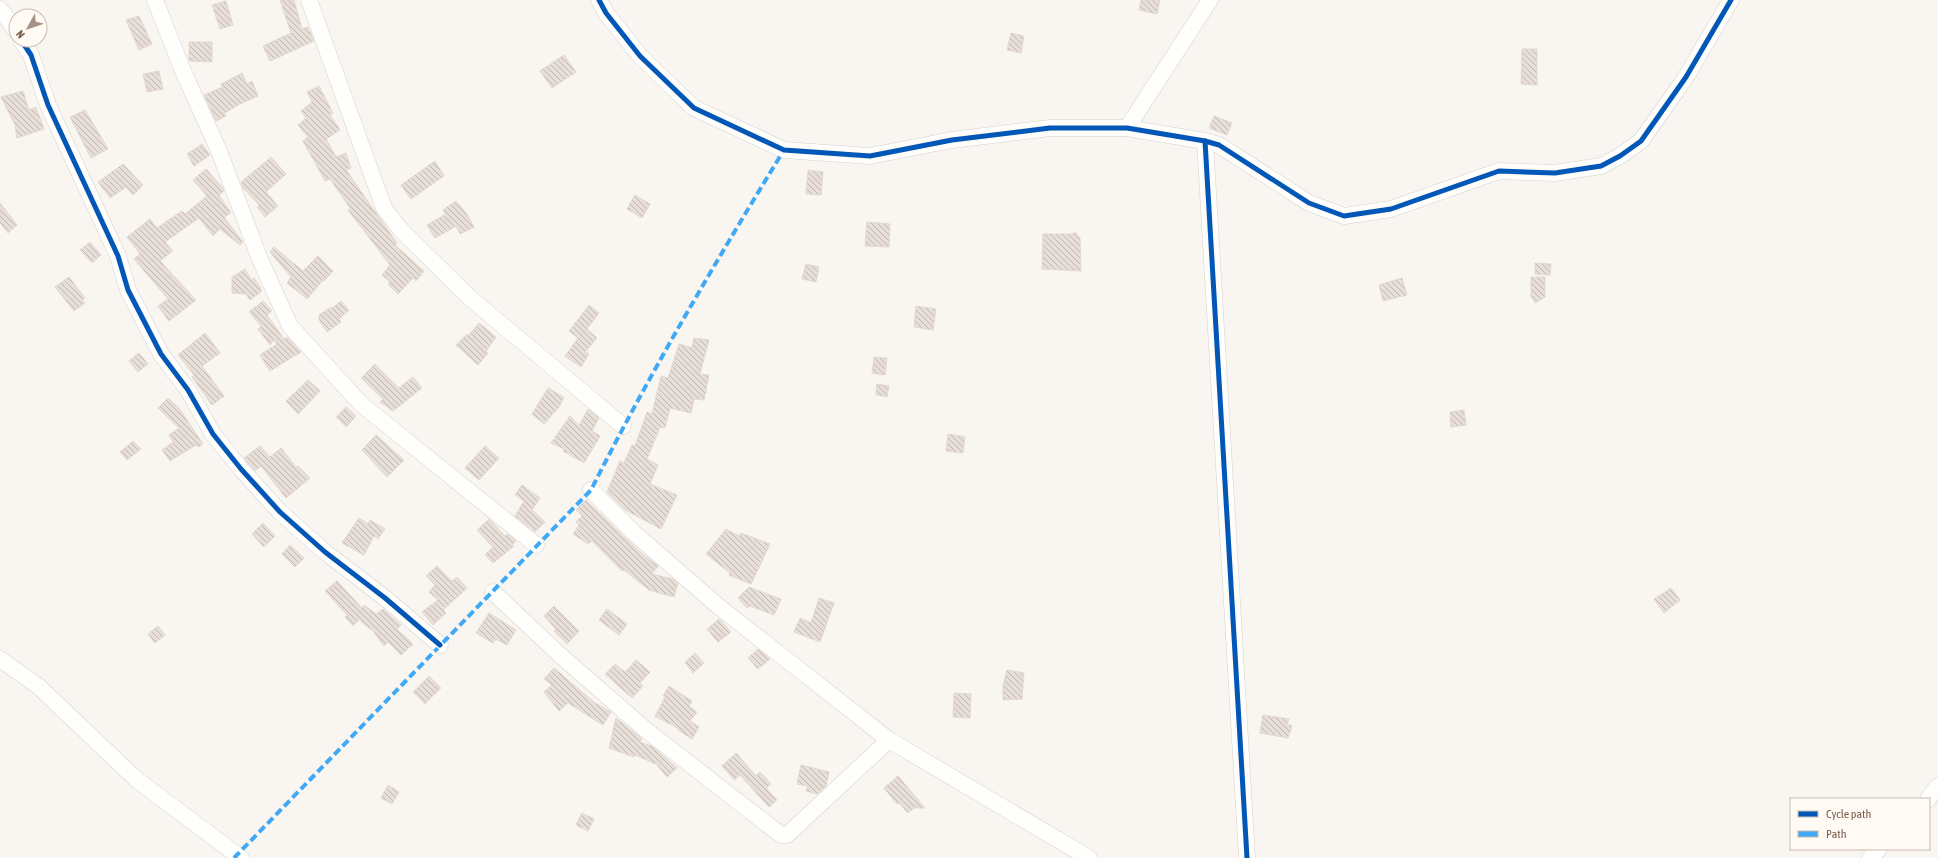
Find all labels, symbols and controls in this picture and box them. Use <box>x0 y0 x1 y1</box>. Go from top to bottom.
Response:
north arrow <box>8 8 48 48</box>
text: N <box>14 28 27 41</box>
legend <box>1790 798 1930 850</box>
text: Cycle path <box>1826 807 1871 821</box>
text: Path <box>1826 827 1847 841</box>

